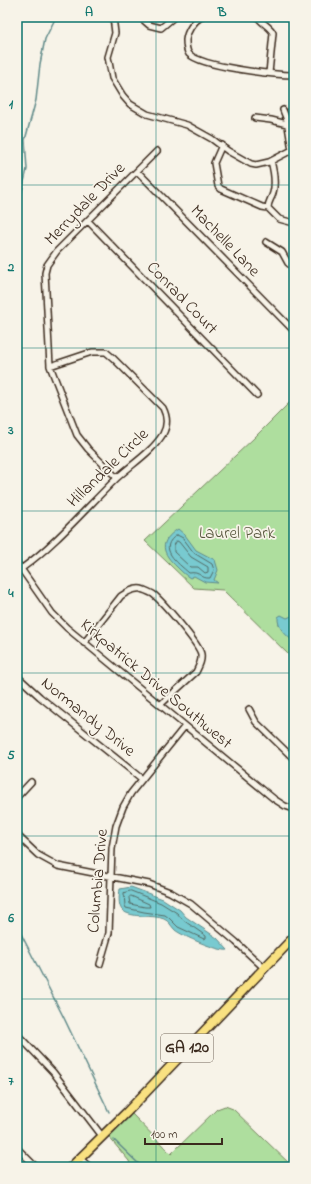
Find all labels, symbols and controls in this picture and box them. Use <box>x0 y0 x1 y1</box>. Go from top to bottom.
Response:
text: A <box>85 3 93 22</box>
text: B <box>217 3 227 22</box>
text: 1 <box>9 95 14 114</box>
street label: Merrydale Drive <box>39 156 132 252</box>
street label: Machelle Lane <box>184 199 266 283</box>
street label: Conrad Court <box>140 256 224 341</box>
text: 2 <box>7 258 15 277</box>
text: 3 <box>7 421 14 440</box>
street label: Hillandale Circle <box>61 422 155 514</box>
park label: Laurel Park <box>199 521 275 546</box>
text: 4 <box>7 584 14 603</box>
street label: Kirkpatrick Drive Southwest <box>74 613 238 755</box>
street label: Normandy Drive <box>35 671 141 764</box>
text: 5 <box>7 746 15 765</box>
street label: Columbia Drive <box>81 828 115 934</box>
text: 6 <box>7 909 14 928</box>
road number: GA 120 <box>161 1034 213 1062</box>
text: 7 <box>8 1072 14 1091</box>
scale bar <box>145 1120 222 1146</box>
text: 100 m <box>151 1126 178 1144</box>

